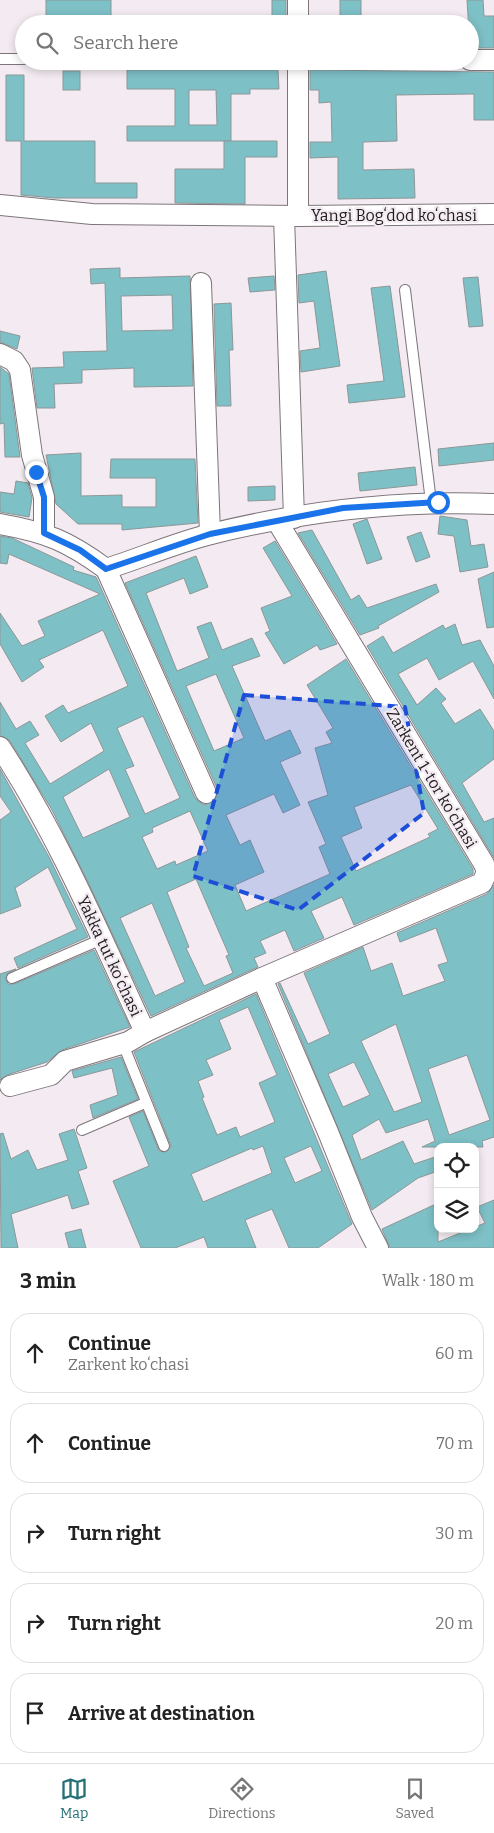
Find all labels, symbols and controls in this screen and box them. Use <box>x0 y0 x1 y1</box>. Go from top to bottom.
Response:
search box <box>15 15 479 70</box>
icon: search <box>33 29 61 57</box>
text: Search here <box>73 31 178 54</box>
street label: Yangi Bogʻdod koʻchasi <box>311 206 477 225</box>
route end <box>25 461 48 484</box>
route start <box>427 491 450 514</box>
street label: Zarkent 1-tor koʻchasi <box>382 705 481 852</box>
street label: Yakka tut koʻchasi <box>73 893 146 1020</box>
map controls <box>434 1143 479 1233</box>
button: locate <box>434 1143 479 1188</box>
button: layers <box>434 1188 479 1233</box>
text: 3 min <box>20 1268 76 1294</box>
text: Walk · 180 m <box>382 1271 474 1290</box>
text: Continue <box>68 1332 151 1355</box>
icon: ahead <box>21 1339 49 1367</box>
text: 60 m <box>435 1344 473 1363</box>
text: Zarkent koʻchasi <box>68 1355 189 1374</box>
icon: ahead <box>21 1429 49 1457</box>
text: Continue <box>68 1432 151 1455</box>
text: 70 m <box>437 1434 473 1453</box>
icon: right <box>21 1519 49 1547</box>
text: Turn right <box>68 1522 161 1545</box>
text: 30 m <box>435 1524 473 1543</box>
icon: right <box>21 1609 49 1637</box>
text: Turn right <box>68 1612 161 1635</box>
text: 20 m <box>436 1614 473 1633</box>
icon: arrive <box>21 1699 49 1727</box>
text: Arrive at destination <box>68 1702 255 1725</box>
tab: Map <box>60 1775 88 1822</box>
tab: Directions <box>208 1775 276 1822</box>
tab: Saved <box>396 1775 434 1822</box>

